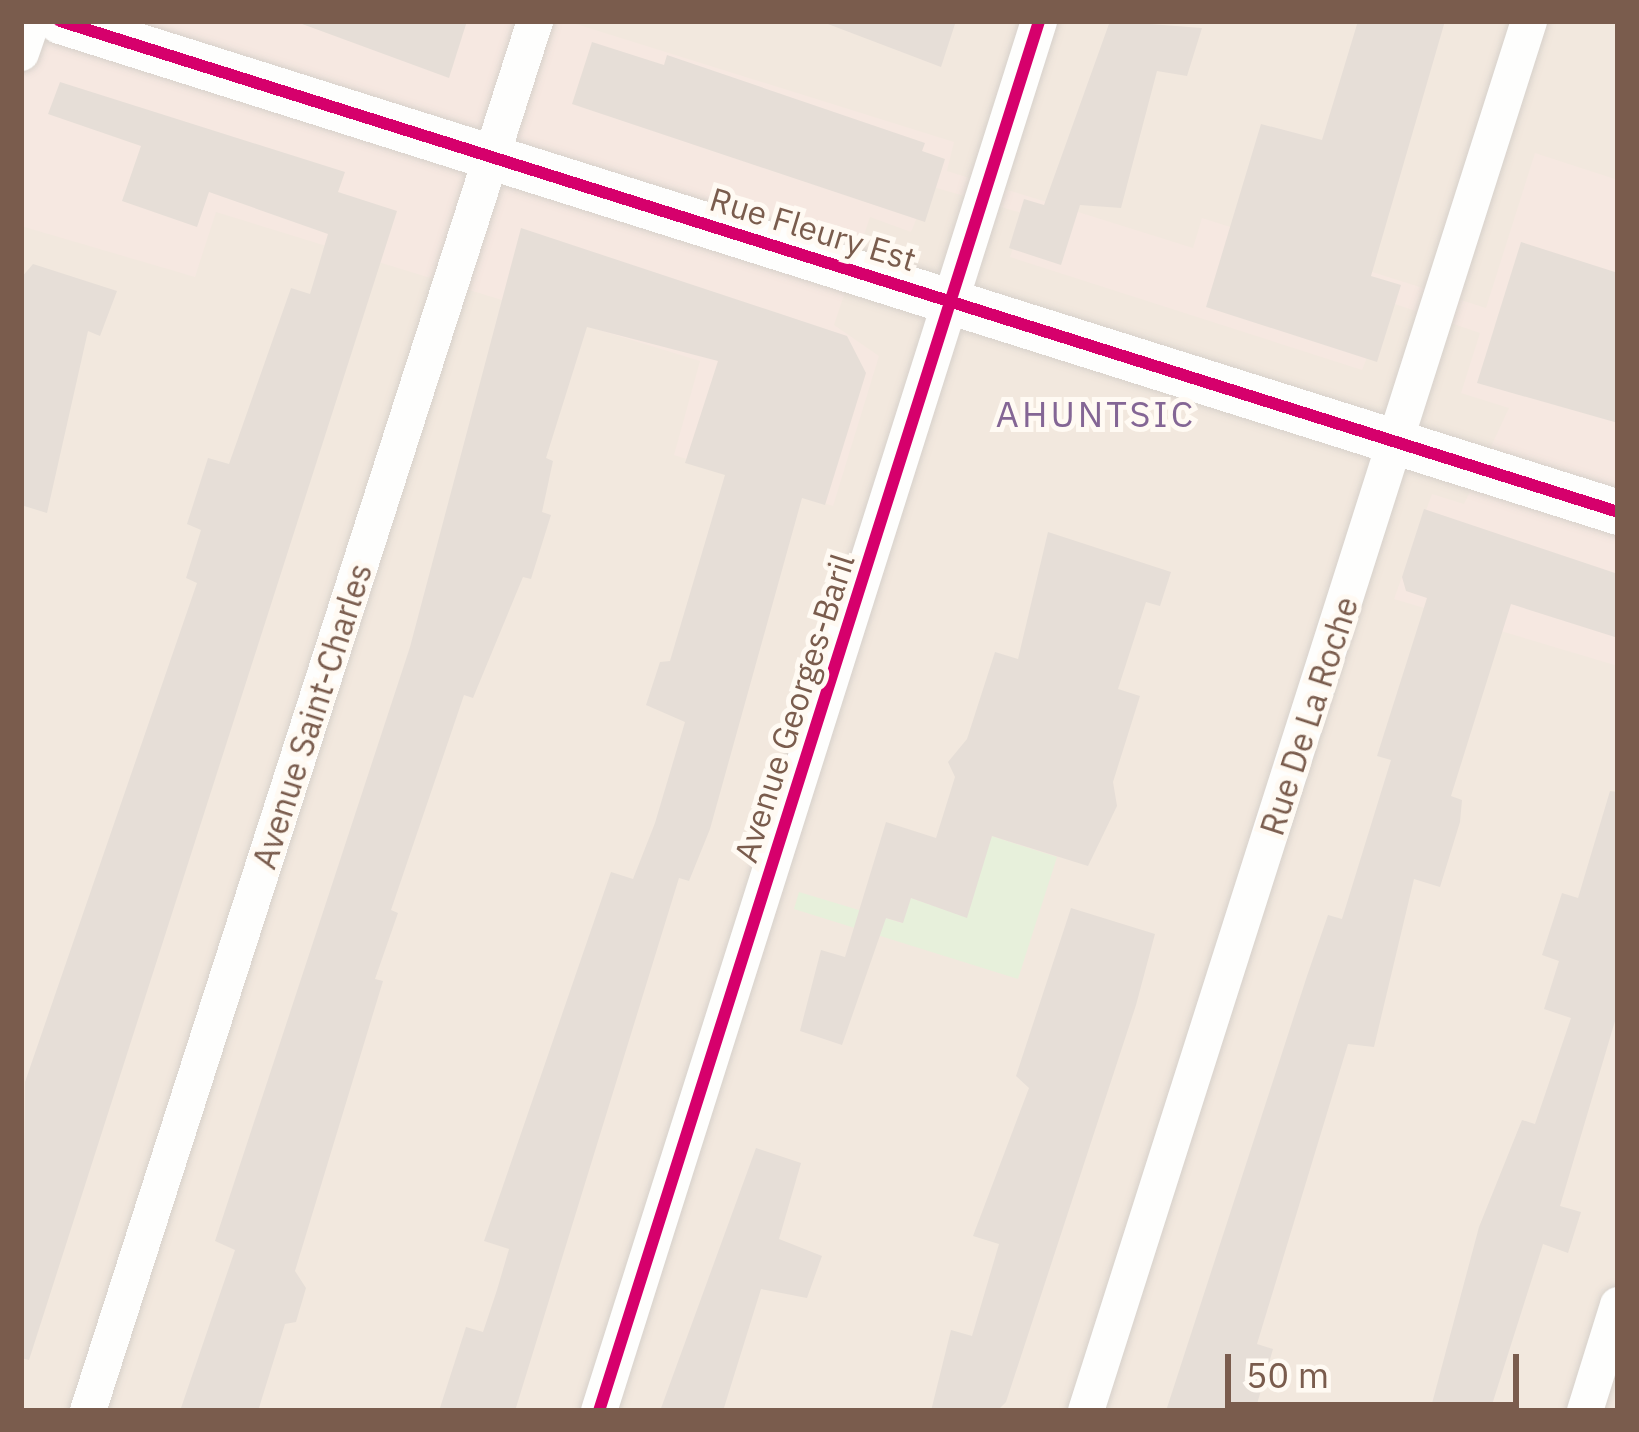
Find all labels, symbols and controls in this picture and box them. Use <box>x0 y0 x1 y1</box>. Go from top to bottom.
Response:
street label: Rue Fleury Est <box>705 179 921 279</box>
district label: AHUNTSIC <box>996 392 1196 436</box>
street label: Avenue Georges-Baril <box>725 549 863 867</box>
street label: Avenue Saint-Charles <box>244 558 380 874</box>
street label: Rue De La Roche <box>1252 592 1366 840</box>
scale bar <box>1231 1330 1525 1404</box>
text: 50 m <box>1246 1351 1329 1398</box>

